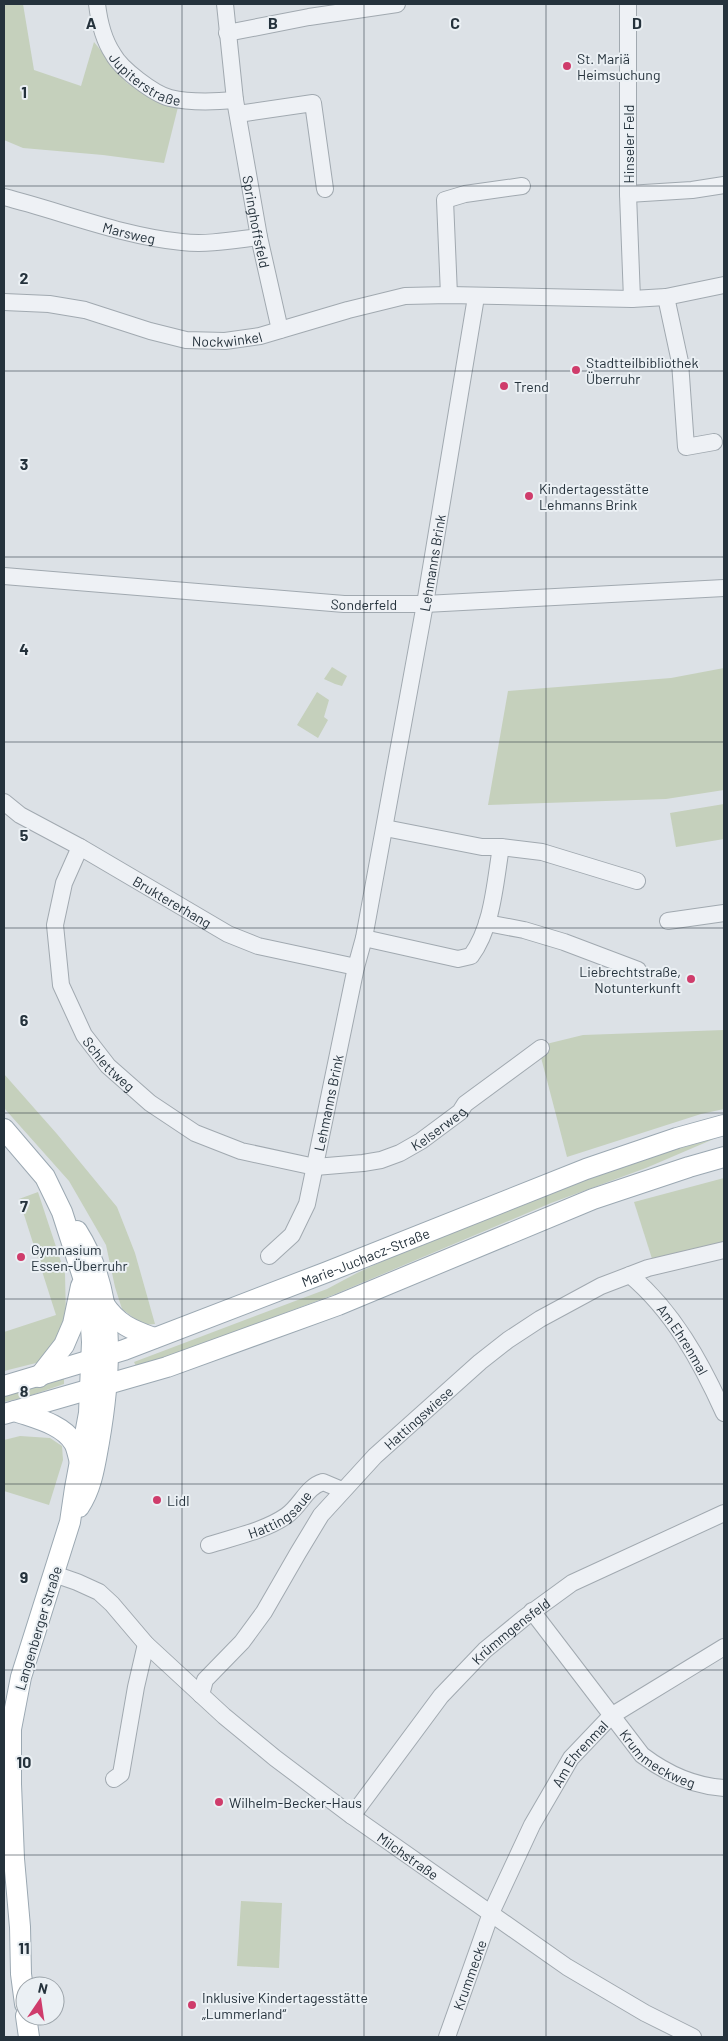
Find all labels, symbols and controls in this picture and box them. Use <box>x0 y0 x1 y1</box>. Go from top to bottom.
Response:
text: A <box>86 13 97 32</box>
text: B <box>268 13 278 32</box>
text: C <box>450 13 460 32</box>
text: D <box>632 13 642 32</box>
street label: Jupiterstraße <box>106 49 182 108</box>
place label: St. Mariä Heimsuchung <box>577 50 660 83</box>
marker: St. Mariä Heimsuchung <box>561 60 573 72</box>
text: 1 <box>21 82 27 101</box>
street label: Hinseler Feld <box>620 105 637 183</box>
street label: Springhoffsfeld <box>240 174 274 269</box>
street label: Marsweg <box>101 218 157 247</box>
text: 2 <box>20 268 29 287</box>
street label: Nockwinkel <box>192 327 264 350</box>
place label: Stadtteilbibliothek Überruhr <box>586 354 699 387</box>
marker: Stadtteilbibliothek Überruhr <box>570 364 582 376</box>
place label: Trend <box>514 378 549 395</box>
marker: Trend <box>498 380 510 392</box>
text: 3 <box>20 454 28 473</box>
place label: Kindertagesstätte Lehmanns Brink <box>539 480 649 513</box>
marker: Kindertagesstätte Lehmanns Brink <box>523 490 535 502</box>
street label: Lehmanns Brink <box>415 513 448 613</box>
street label: Sonderfeld <box>330 594 397 613</box>
text: 4 <box>19 639 29 658</box>
text: 5 <box>20 825 29 844</box>
street label: Bruktererhang <box>130 872 215 931</box>
place label: Liebrechtstraße, Notunterkunft <box>579 963 681 996</box>
marker: Liebrechtstraße, Notunterkunft <box>685 973 697 985</box>
text: 6 <box>20 1010 29 1029</box>
street label: Schlettweg <box>80 1033 139 1094</box>
street label: Lehmanns Brink <box>310 1053 346 1153</box>
street label: Kelserweg <box>407 1104 469 1154</box>
text: 7 <box>20 1196 28 1215</box>
street label: Marie-Juchacz-Straße <box>299 1224 432 1290</box>
place label: Gymnasium Essen-Überruhr <box>31 1241 128 1274</box>
marker: Gymnasium Essen-Überruhr <box>15 1251 27 1263</box>
street label: Am Ehrenmal <box>654 1300 712 1377</box>
text: 8 <box>20 1381 29 1400</box>
street label: Hattingswiese <box>380 1382 456 1453</box>
street label: Hattingsaue <box>246 1487 314 1541</box>
place label: Lidl <box>167 1492 189 1509</box>
marker: Lidl <box>151 1494 163 1506</box>
street label: Langenberger Straße <box>11 1564 65 1692</box>
text: 9 <box>20 1567 28 1586</box>
street label: Krümmgensfeld <box>468 1594 553 1668</box>
street label: Am Ehrenmal <box>548 1716 611 1790</box>
street label: Krummeckweg <box>617 1726 698 1791</box>
text: 10 <box>17 1752 31 1771</box>
place label: Wilhelm-Becker-Haus <box>229 1794 362 1811</box>
marker: Wilhelm-Becker-Haus <box>213 1796 225 1808</box>
street label: Milchstraße <box>374 1828 442 1883</box>
street label: Krummecke <box>449 1937 489 2012</box>
text: 11 <box>18 1938 30 1957</box>
north arrow <box>15 1976 65 2026</box>
text: N <box>37 1979 49 1997</box>
place label: Inklusive Kindertagesstätte „Lummerland“ <box>202 1989 368 2022</box>
marker: Inklusive Kindertagesstätte „Lummerland“ <box>186 1999 198 2011</box>

